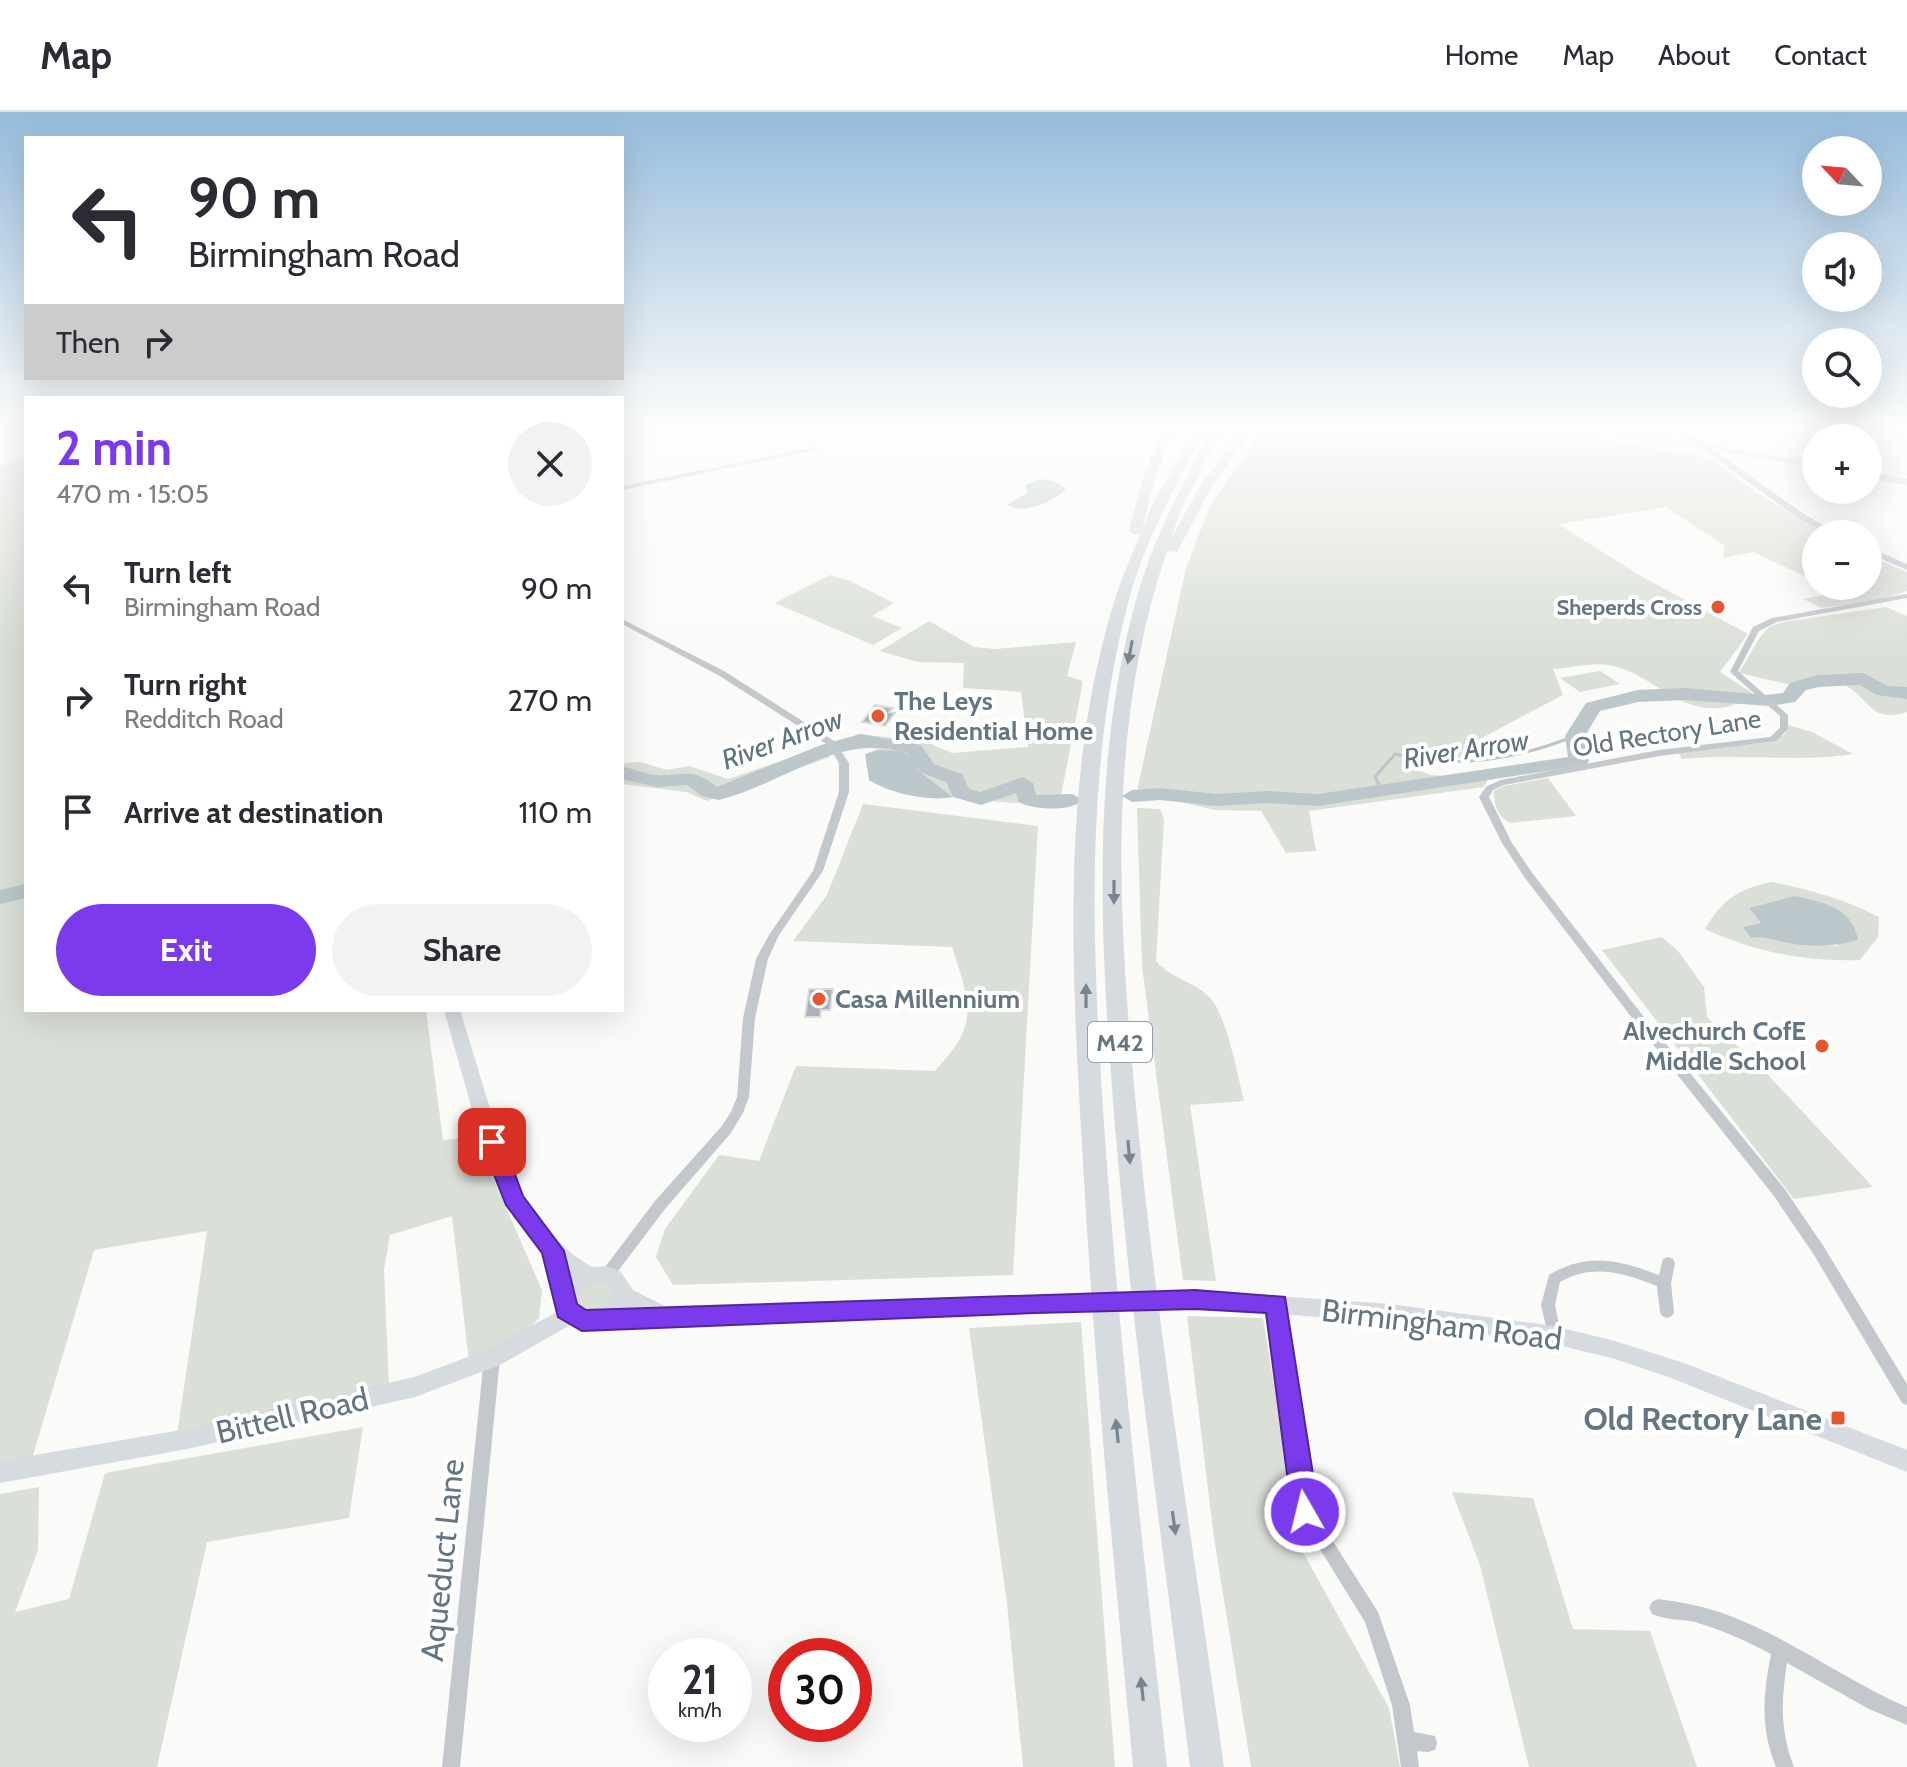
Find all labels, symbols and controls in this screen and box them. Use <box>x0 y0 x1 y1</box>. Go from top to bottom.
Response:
text: Map <box>40 32 112 79</box>
text: Home <box>1445 38 1518 72</box>
text: Map <box>1562 38 1614 72</box>
text: About <box>1658 38 1730 72</box>
text: Contact <box>1774 38 1867 72</box>
north arrow <box>1802 136 1882 216</box>
map controls <box>1802 136 1882 600</box>
text: 90 m <box>188 164 320 232</box>
icon: left <box>56 168 160 272</box>
text: Birmingham Road <box>188 232 460 276</box>
button: sound <box>1802 232 1882 312</box>
icon: right <box>136 320 180 364</box>
text: Then <box>56 324 120 361</box>
button: search <box>1802 328 1882 408</box>
text: 2 min <box>56 419 172 477</box>
button: close <box>508 422 592 506</box>
button: + <box>1802 424 1882 504</box>
text: 470 m · 15:05 <box>56 478 209 510</box>
button: − <box>1802 520 1882 600</box>
text: Turn left <box>124 554 232 591</box>
icon: left <box>56 566 100 610</box>
text: 90 m <box>521 570 592 607</box>
text: Birmingham Road <box>124 591 321 623</box>
place label: Sheperds Cross <box>1557 594 1702 621</box>
marker: Sheperds Cross <box>1709 598 1727 616</box>
one-way arrow <box>1124 640 1136 665</box>
text: Turn right <box>124 666 247 703</box>
icon: right <box>56 678 100 722</box>
text: 270 m <box>507 682 592 719</box>
place label: The Leys Residential Home <box>894 685 1093 747</box>
water label: River Arrow <box>717 701 849 777</box>
street label: Old Rectory Lane <box>1571 702 1763 764</box>
text: Redditch Road <box>124 703 284 735</box>
marker: The Leys Residential Home <box>869 707 887 725</box>
water label: River Arrow <box>1401 722 1533 776</box>
icon: arrive <box>56 790 100 834</box>
text: Arrive at destination <box>124 794 384 831</box>
text: 110 m <box>518 794 592 831</box>
one-way arrow <box>1108 880 1120 905</box>
button: Exit <box>56 904 316 996</box>
button: Share <box>332 904 592 996</box>
place label: Casa Millennium <box>835 983 1020 1015</box>
one-way arrow <box>1080 983 1092 1008</box>
marker: Casa Millennium <box>810 990 828 1008</box>
place label: Alvechurch CofE Middle School <box>1623 1015 1806 1077</box>
road number: M42 <box>1088 1022 1152 1062</box>
marker: Alvechurch CofE Middle School <box>1813 1037 1831 1055</box>
pin <box>458 1108 526 1176</box>
icon: arrive <box>470 1120 514 1164</box>
one-way arrow <box>1123 1140 1136 1165</box>
street label: Birmingham Road <box>1320 1290 1564 1358</box>
street label: Bittell Road <box>212 1379 372 1451</box>
place label: Old Rectory Lane <box>1583 1399 1822 1438</box>
marker: Old Rectory Lane <box>1829 1409 1847 1427</box>
one-way arrow <box>1110 1418 1123 1443</box>
street label: Aqueduct Lane <box>412 1457 472 1663</box>
position arrow <box>1263 1470 1347 1554</box>
one-way arrow <box>1168 1511 1181 1536</box>
speed limit sign: 30 <box>768 1638 872 1742</box>
text: 21 <box>682 1655 718 1704</box>
one-way arrow <box>1136 1676 1149 1701</box>
text: km/h <box>678 1698 722 1722</box>

